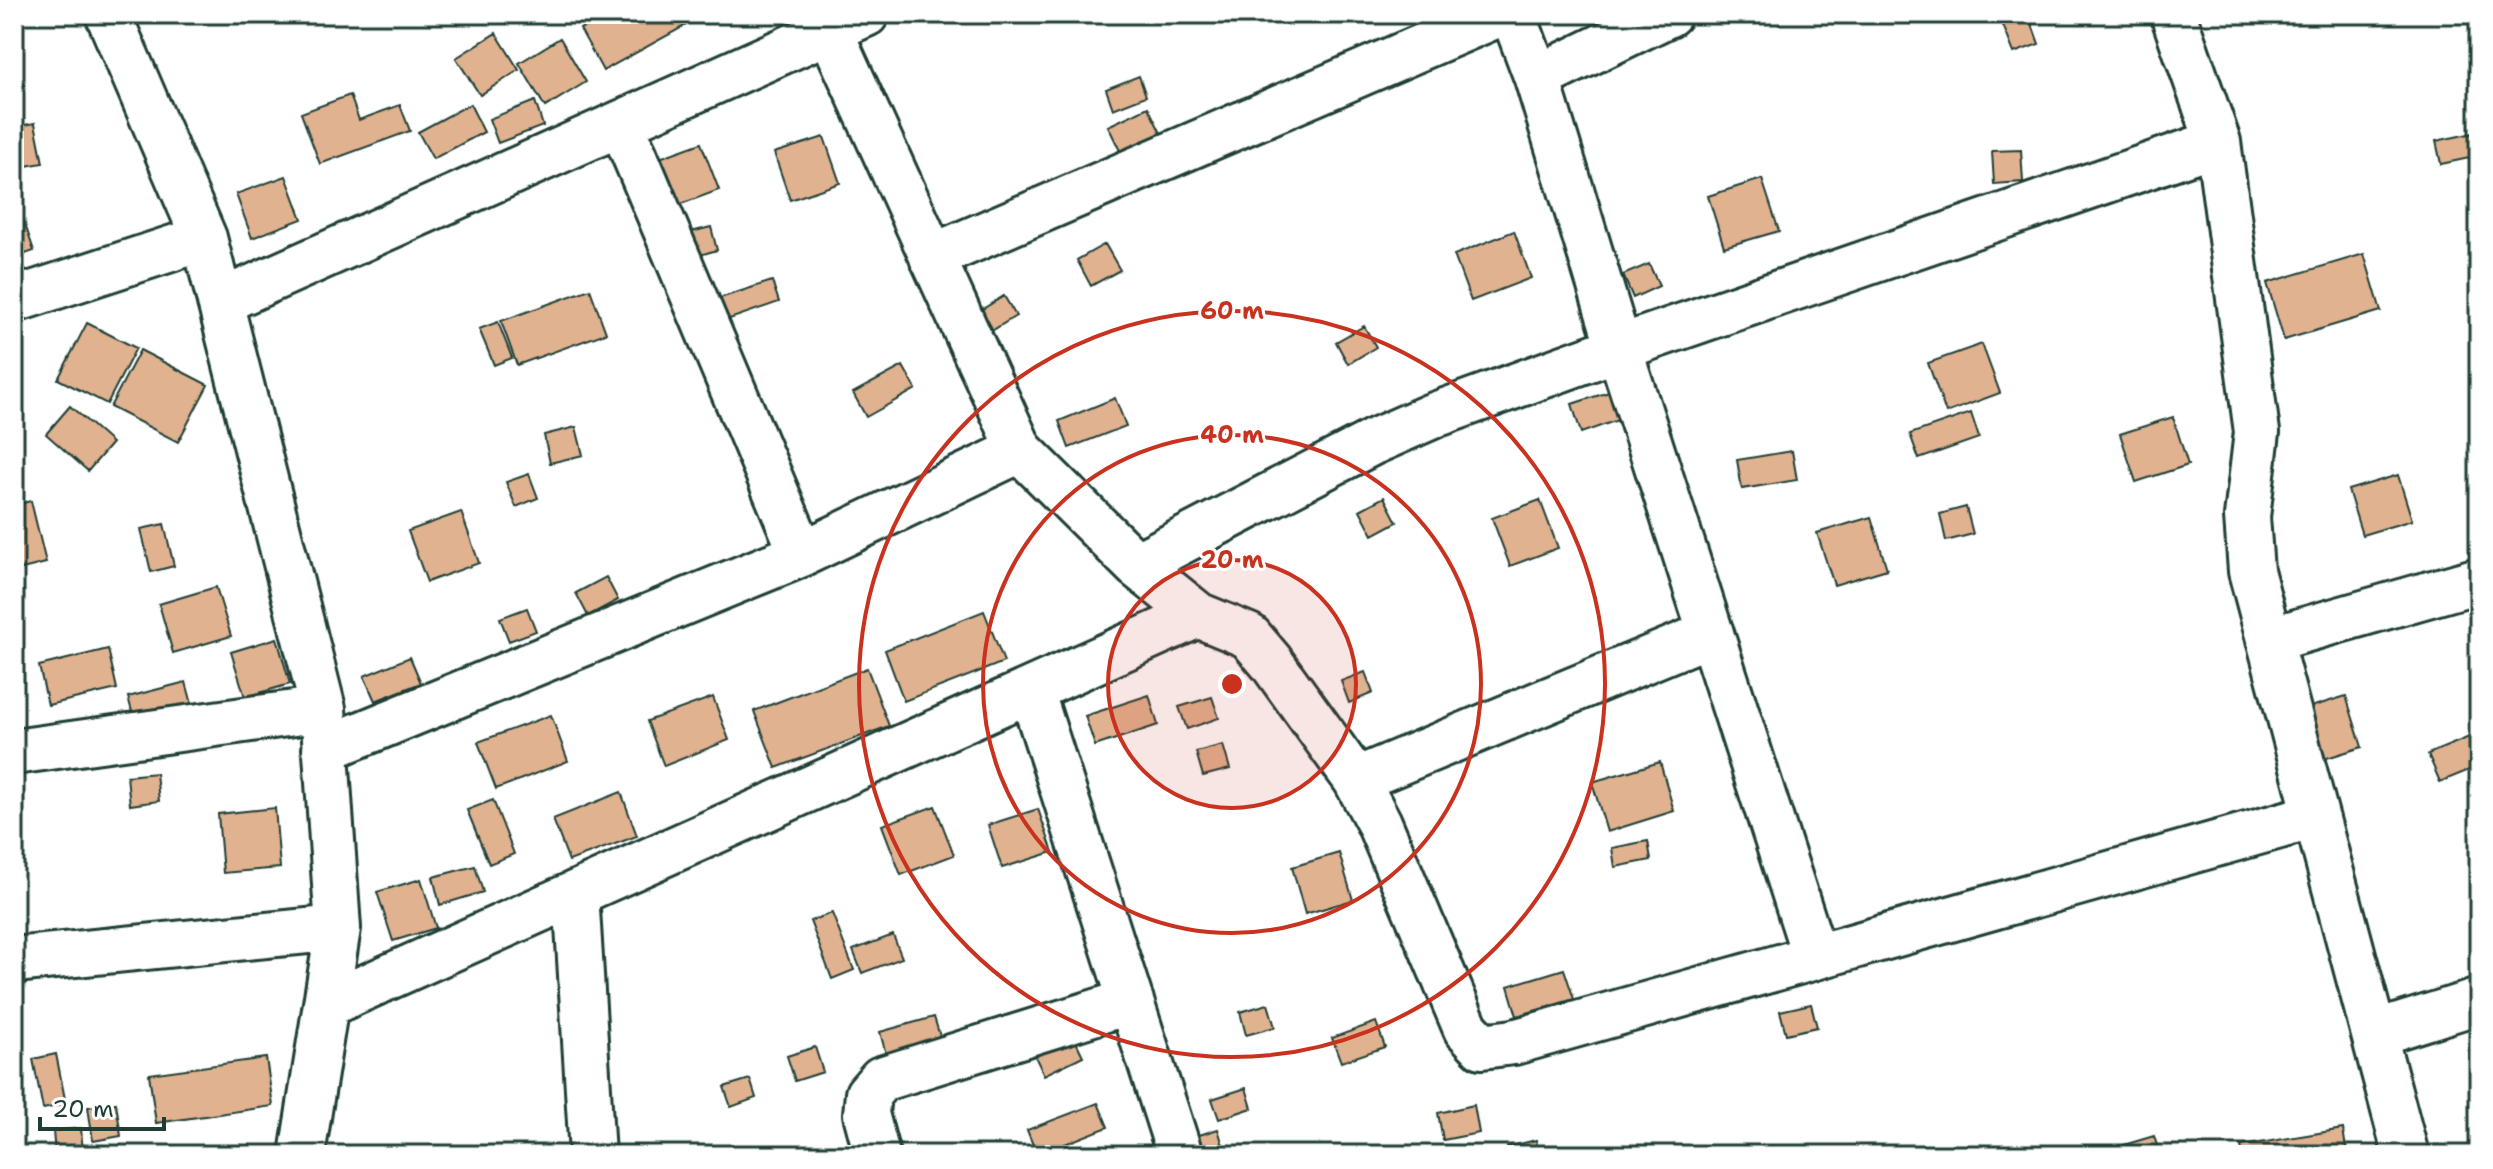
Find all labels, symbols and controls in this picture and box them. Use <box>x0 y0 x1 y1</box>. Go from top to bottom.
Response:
text: 60 m <box>1200 295 1264 327</box>
text: 40 m <box>1200 419 1264 451</box>
text: 20 m <box>1200 544 1264 576</box>
centre of rings <box>1218 670 1246 698</box>
scale bar <box>40 1081 164 1131</box>
text: 20 m <box>52 1093 114 1125</box>

